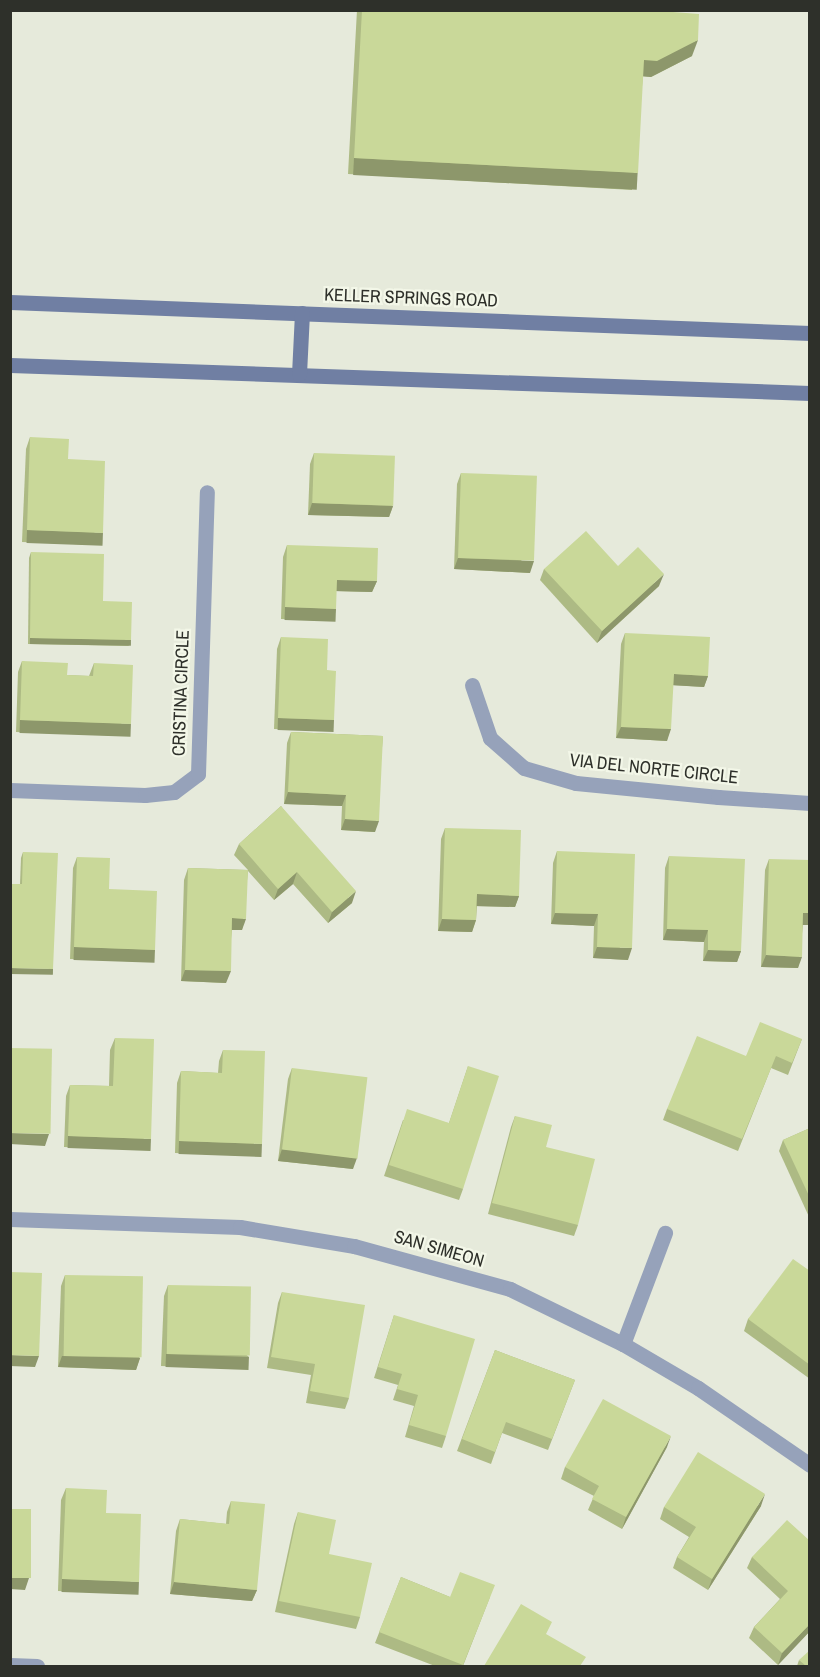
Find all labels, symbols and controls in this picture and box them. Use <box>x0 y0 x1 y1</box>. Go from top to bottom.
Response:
street label: KELLER SPRINGS ROAD <box>324 284 498 312</box>
street label: CRISTINA CIRCLE <box>168 629 194 757</box>
street label: VIA DEL NORTE CIRCLE <box>568 749 740 789</box>
street label: SAN SIMEON <box>391 1226 487 1272</box>

